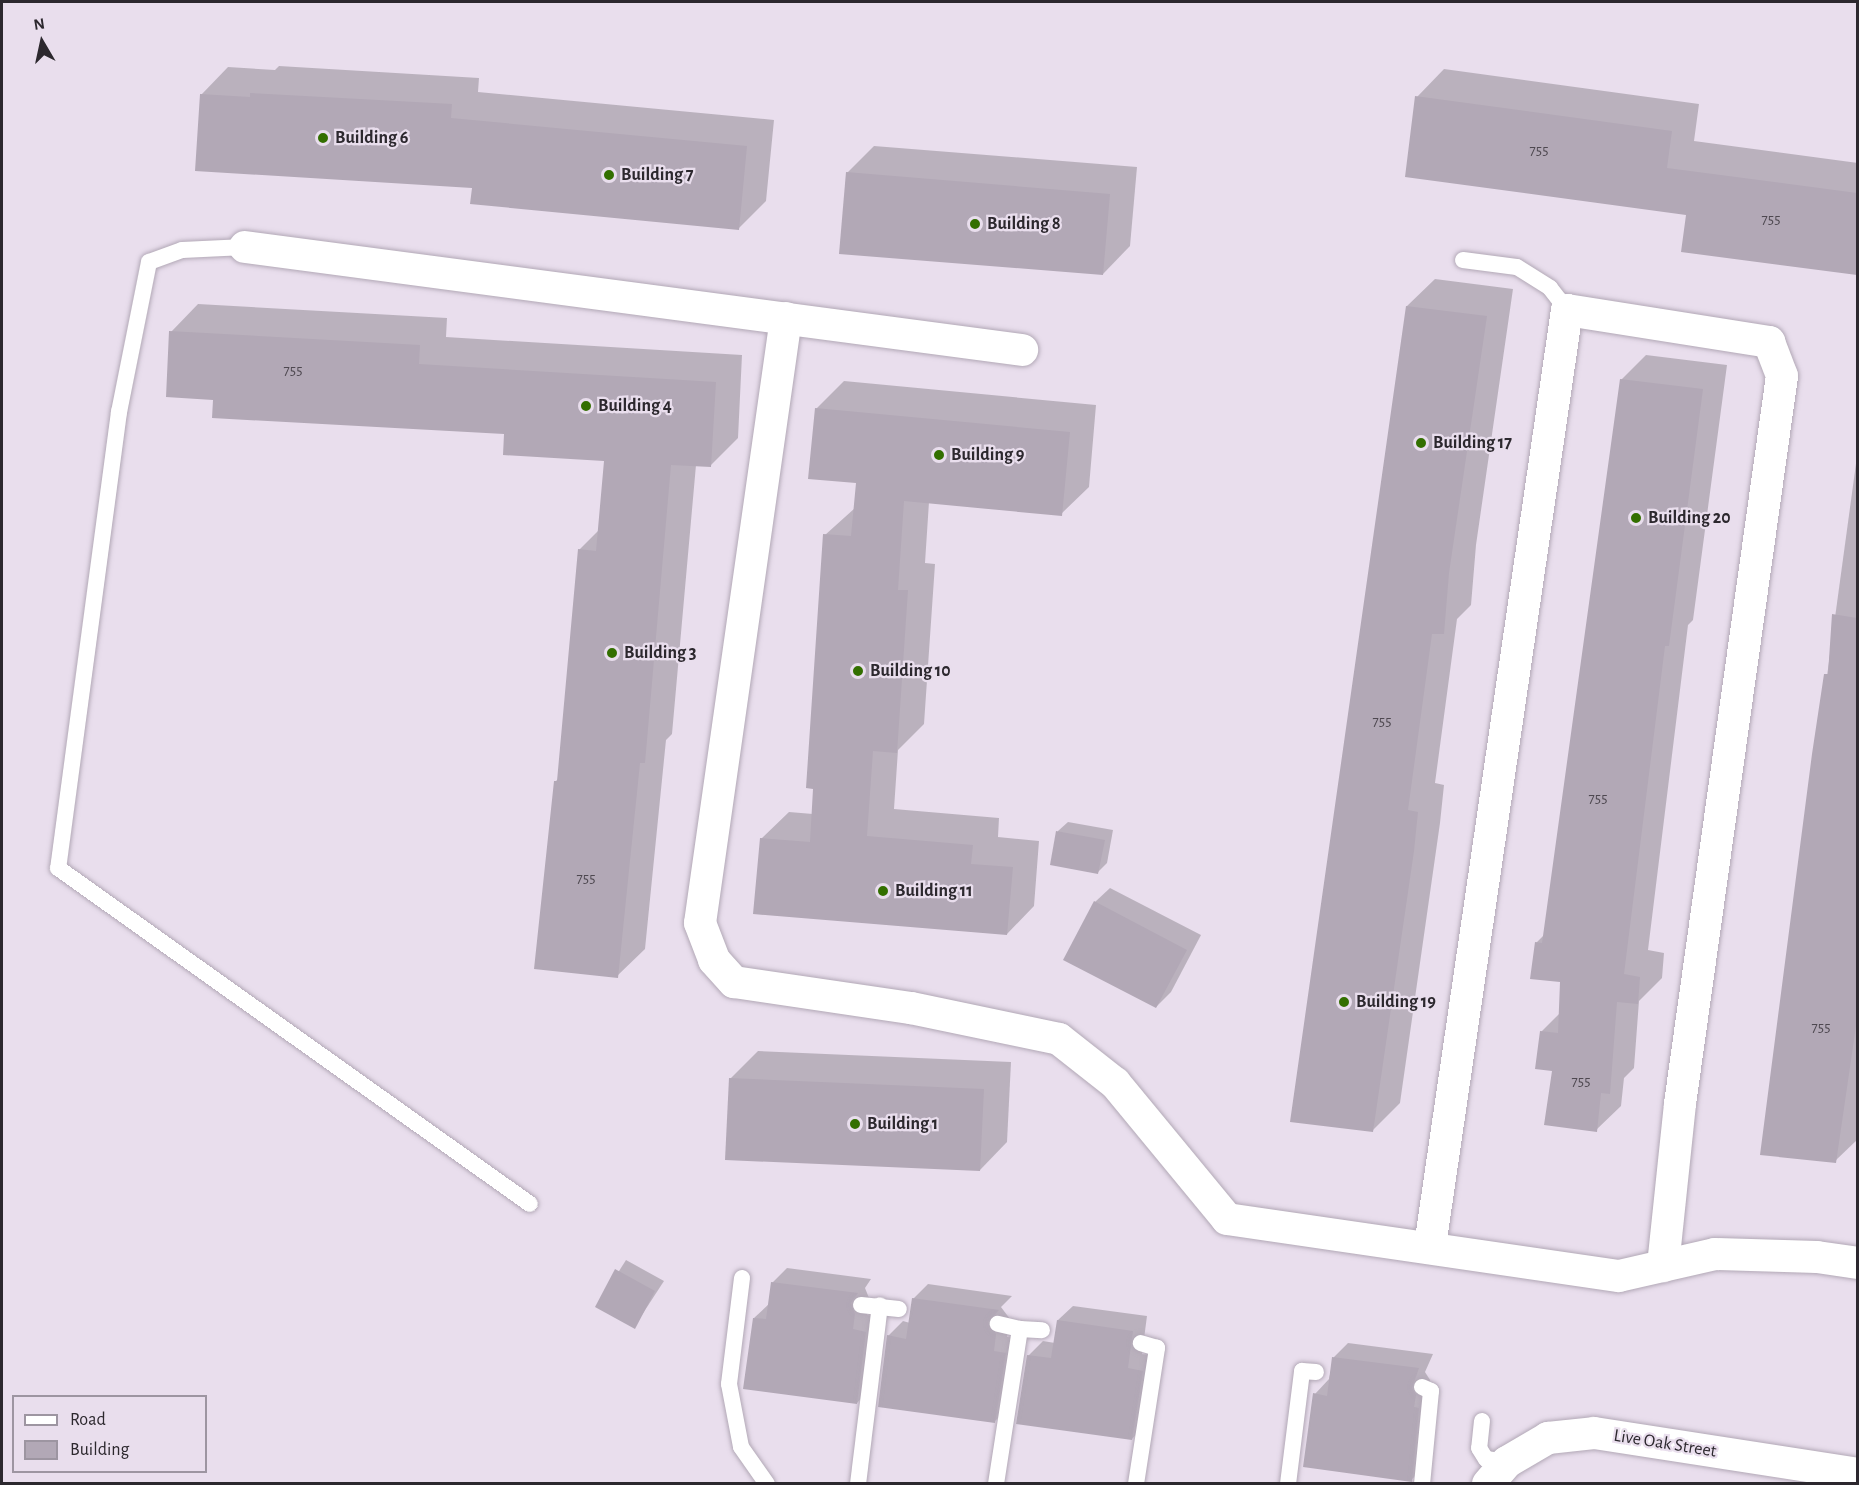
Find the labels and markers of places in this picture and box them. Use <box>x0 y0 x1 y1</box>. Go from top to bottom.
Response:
place label: Building 6 <box>335 127 408 149</box>
marker: Building 6 <box>316 131 330 145</box>
place label: Building 7 <box>621 164 693 186</box>
marker: Building 7 <box>602 168 616 182</box>
place label: Building 8 <box>987 213 1061 235</box>
marker: Building 8 <box>968 217 982 231</box>
place label: Building 4 <box>598 395 672 417</box>
marker: Building 4 <box>579 399 593 413</box>
place label: Building 17 <box>1433 432 1512 454</box>
marker: Building 17 <box>1414 436 1428 450</box>
place label: Building 9 <box>951 444 1024 466</box>
marker: Building 9 <box>932 448 946 462</box>
place label: Building 20 <box>1648 507 1731 529</box>
marker: Building 20 <box>1629 511 1643 525</box>
place label: Building 3 <box>624 642 696 664</box>
marker: Building 3 <box>605 646 619 660</box>
place label: Building 10 <box>870 660 951 682</box>
marker: Building 10 <box>851 664 865 678</box>
place label: Building 11 <box>895 880 973 902</box>
marker: Building 11 <box>876 884 890 898</box>
place label: Building 19 <box>1356 991 1436 1013</box>
marker: Building 19 <box>1337 995 1351 1009</box>
place label: Building 1 <box>867 1113 938 1135</box>
marker: Building 1 <box>848 1117 862 1131</box>

